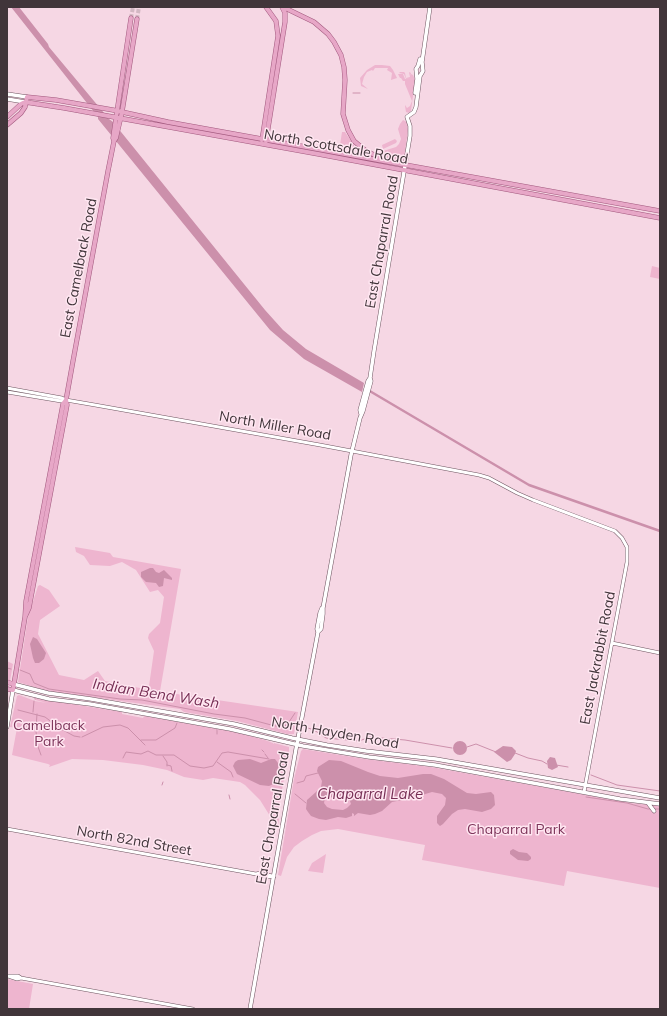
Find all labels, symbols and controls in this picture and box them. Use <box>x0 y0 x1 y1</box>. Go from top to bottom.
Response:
street label: North Scottsdale Road <box>262 126 410 168</box>
street label: East Chaparral Road <box>362 174 402 310</box>
street label: East Camelback Road <box>57 197 101 339</box>
street label: North Miller Road <box>218 408 332 444</box>
street label: East Jackrabbit Road <box>577 590 619 726</box>
water label: Indian Bend Wash <box>91 675 221 713</box>
street label: North Hayden Road <box>270 714 400 752</box>
park label: Camelback Park <box>13 718 85 750</box>
street label: East Chaparral Road <box>253 750 293 886</box>
water label: Chaparral Lake <box>317 785 423 803</box>
park label: Chaparral Park <box>467 822 565 838</box>
street label: North 82nd Street <box>75 823 193 859</box>

